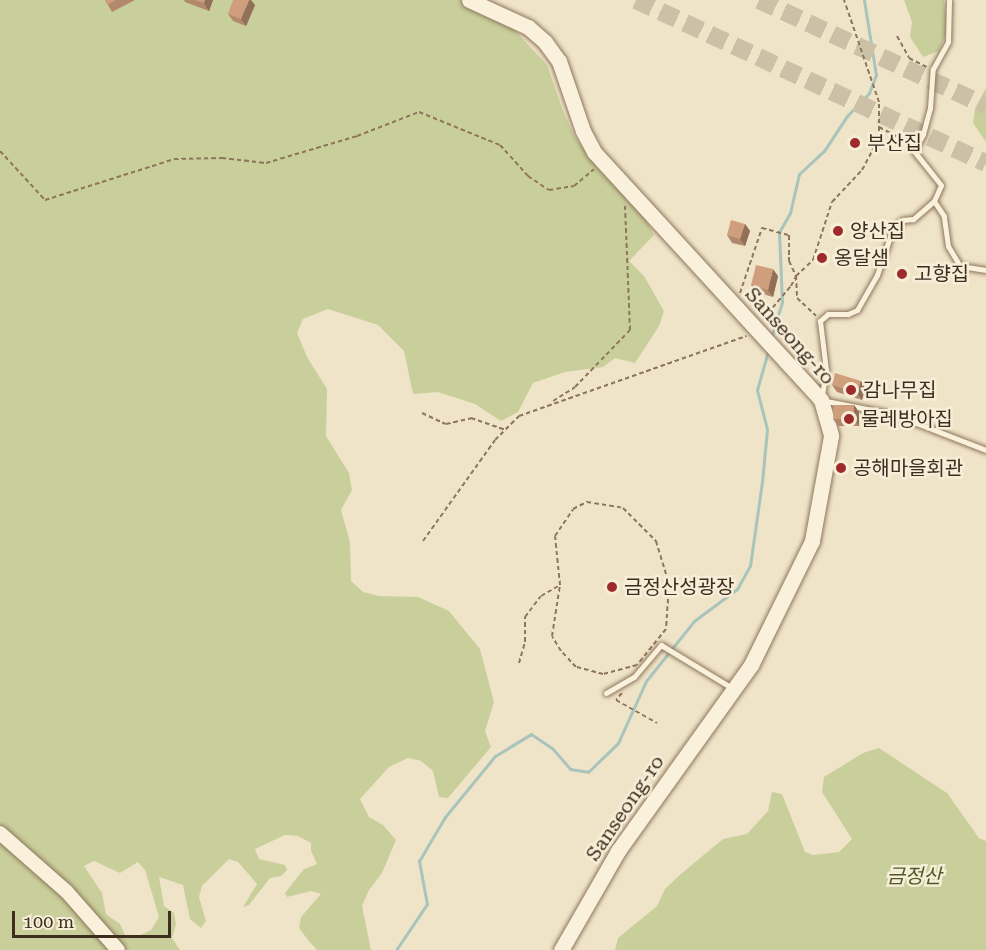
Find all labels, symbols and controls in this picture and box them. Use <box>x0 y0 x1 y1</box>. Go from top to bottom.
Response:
place label: 부산집 <box>867 131 922 155</box>
marker: 부산집 <box>848 136 862 150</box>
place label: 양산집 <box>850 219 905 243</box>
marker: 양산집 <box>831 224 845 238</box>
place label: 옹달샘 <box>834 246 889 270</box>
marker: 옹달샘 <box>815 251 829 265</box>
place label: 고향집 <box>914 262 969 286</box>
marker: 고향집 <box>895 267 909 281</box>
street label: Sanseong-ro <box>740 282 840 390</box>
place label: 감나무집 <box>863 378 937 402</box>
marker: 감나무집 <box>844 383 858 397</box>
place label: 물레방아집 <box>861 407 953 431</box>
marker: 물레방아집 <box>842 412 856 426</box>
place label: 공해마을회관 <box>853 456 963 480</box>
marker: 공해마을회관 <box>834 461 848 475</box>
place label: 금정산성광장 <box>624 575 734 599</box>
marker: 금정산성광장 <box>605 580 619 594</box>
street label: Sanseong-ro <box>581 751 669 865</box>
park label: 금정산 <box>886 864 942 888</box>
scale bar <box>15 899 174 937</box>
text: 100 m <box>23 911 74 932</box>

